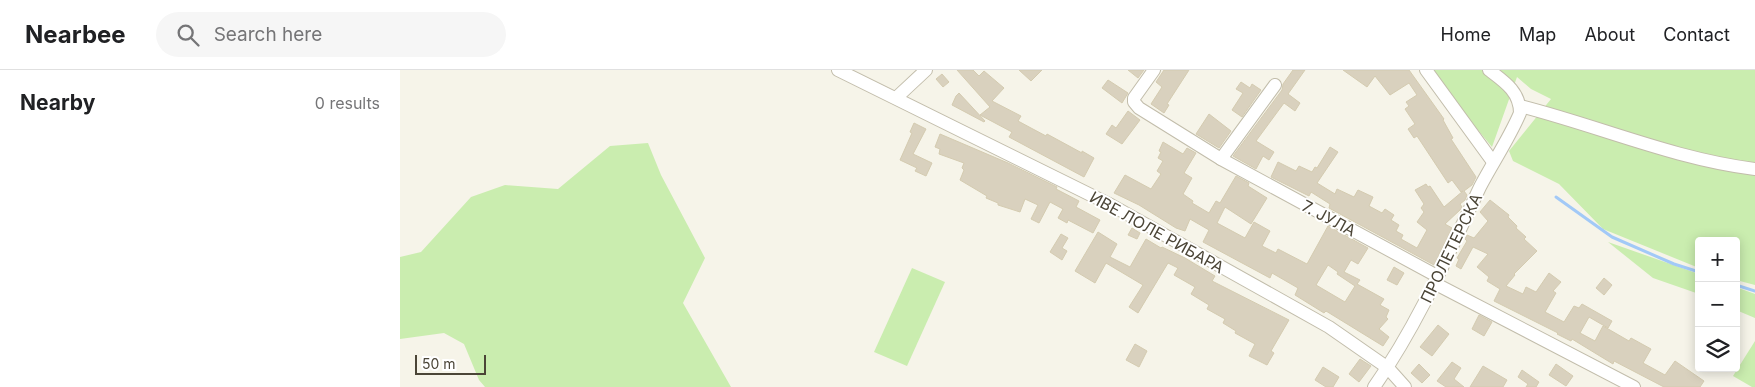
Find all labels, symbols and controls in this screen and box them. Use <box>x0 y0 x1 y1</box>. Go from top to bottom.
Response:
search box <box>156 12 506 57</box>
text: Nearbee <box>25 20 126 49</box>
icon: search <box>174 21 202 49</box>
text: Search here <box>214 23 322 46</box>
text: Home <box>1441 24 1491 45</box>
text: Map <box>1519 24 1556 45</box>
text: About <box>1584 24 1635 45</box>
text: Contact <box>1663 24 1730 45</box>
text: Nearby <box>20 90 95 115</box>
text: 0 results <box>315 93 380 113</box>
street label: ИВЕ ЛОЛЕ РИБАРА <box>1086 187 1228 277</box>
street label: ПРОЛЕТЕРСКА <box>1416 190 1486 306</box>
street label: 7. ЈУЛА <box>1299 195 1359 241</box>
map controls <box>1695 237 1740 372</box>
button: + <box>1695 237 1740 282</box>
button: − <box>1695 282 1740 327</box>
button: layers <box>1695 327 1740 372</box>
scale bar <box>415 352 486 375</box>
text: 50 m <box>422 355 456 372</box>

